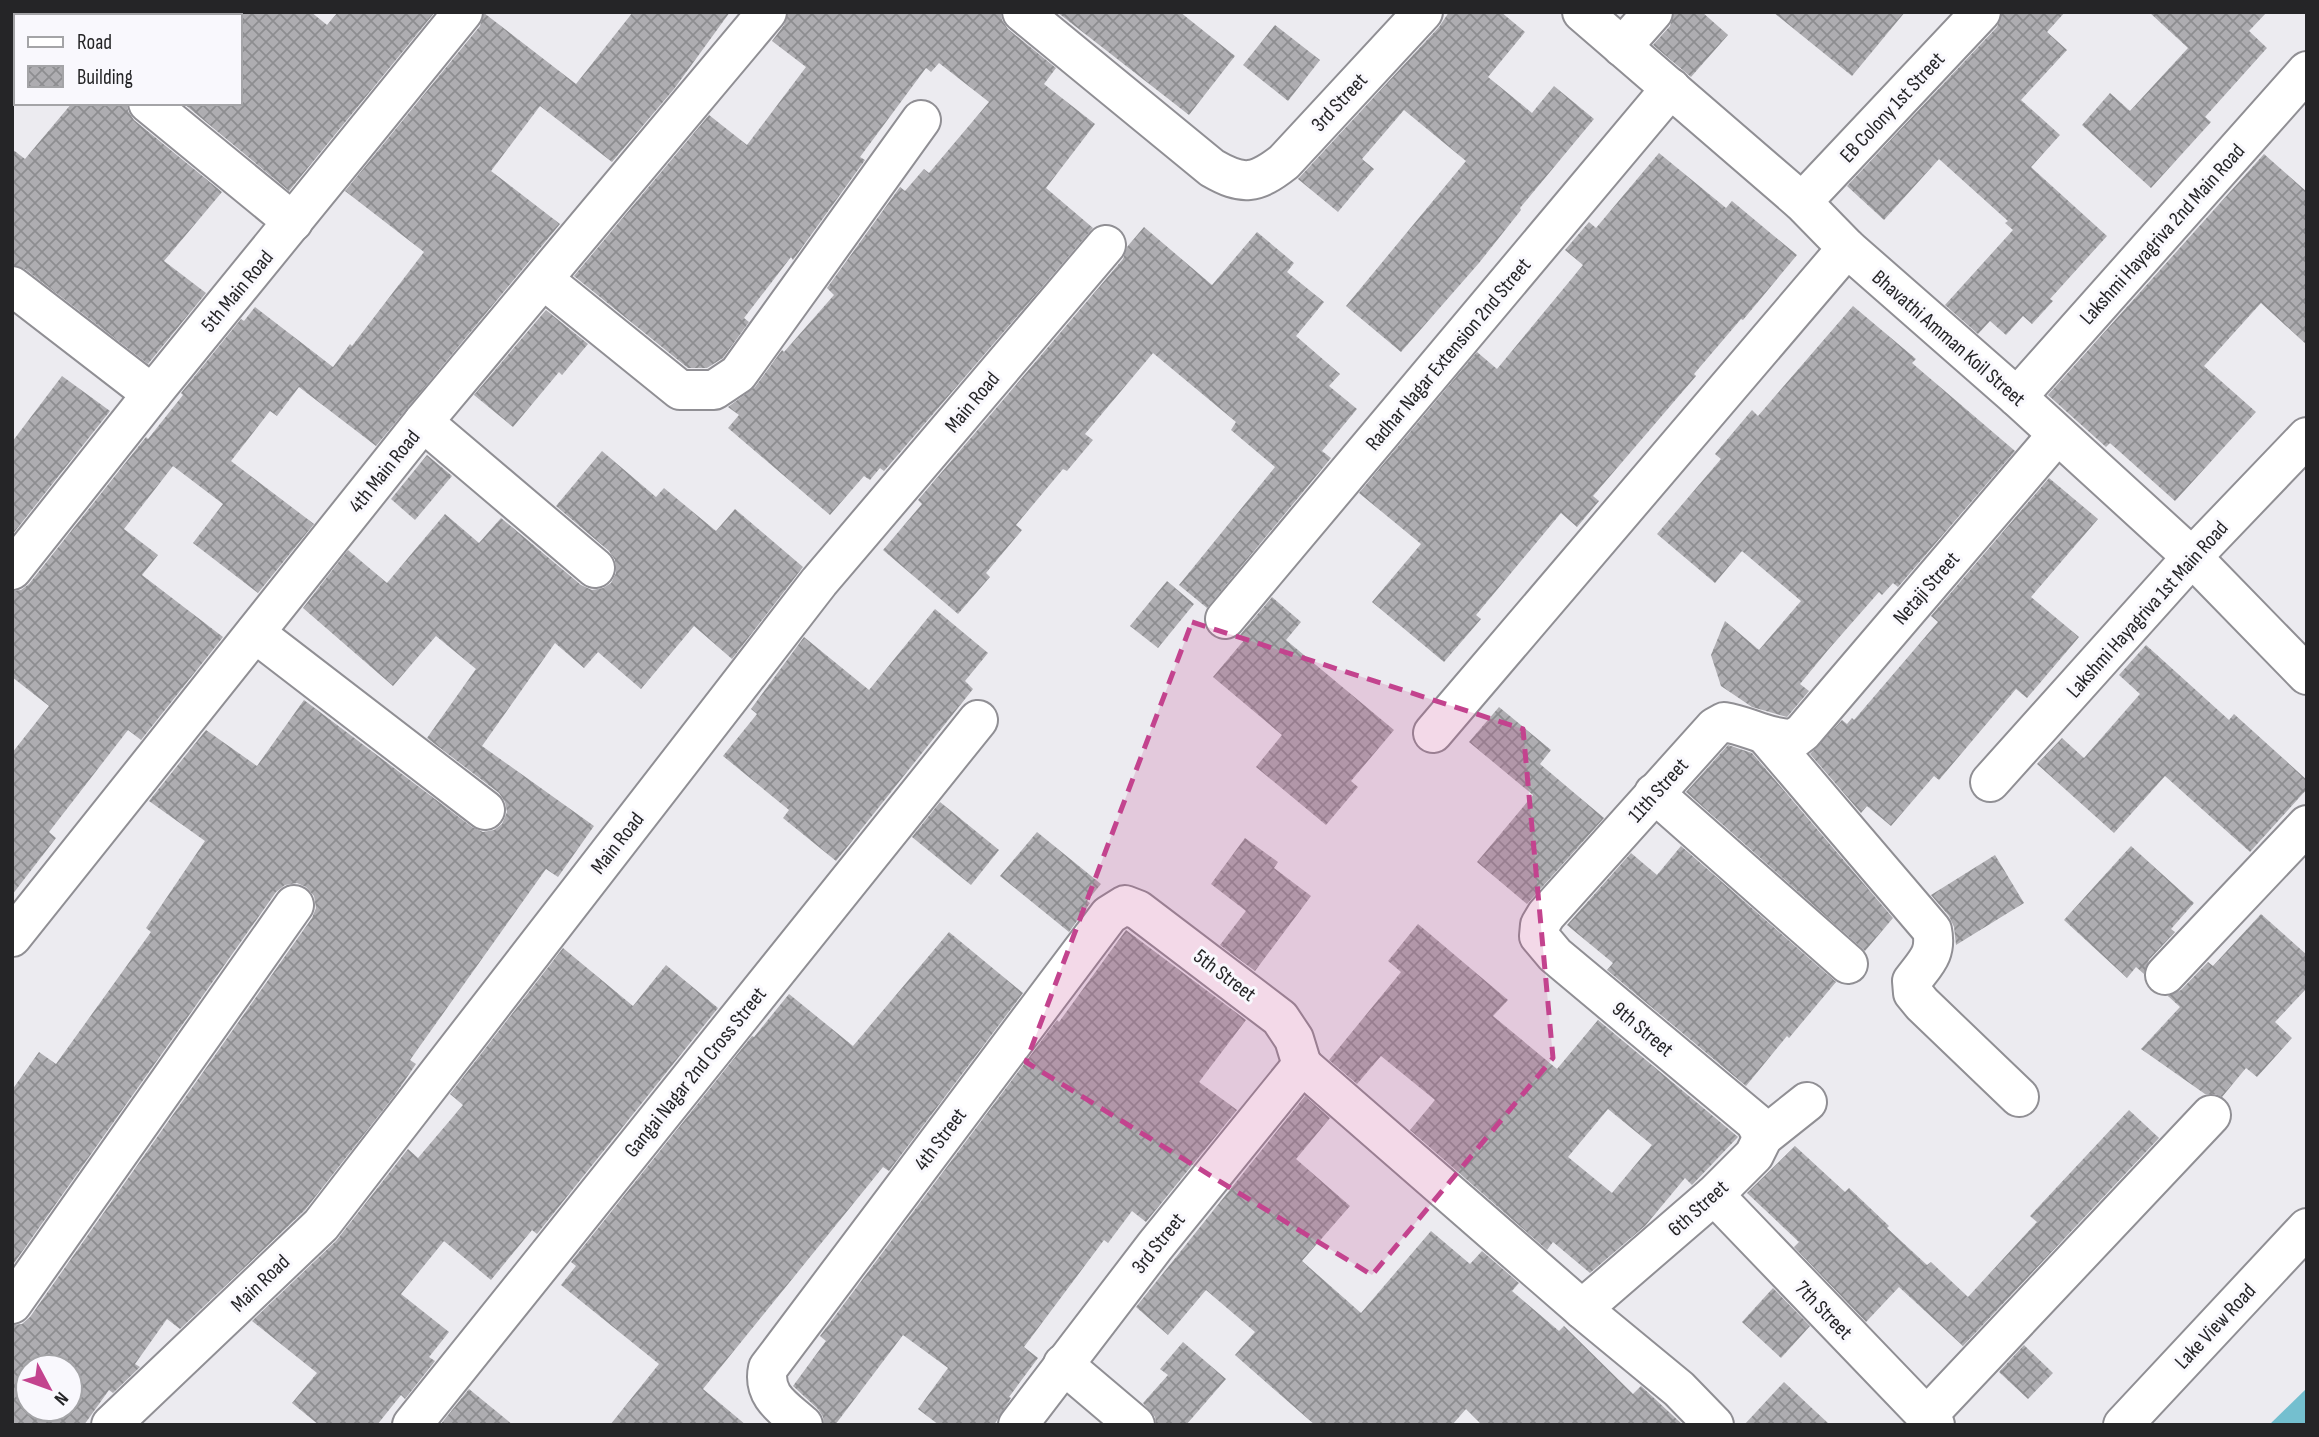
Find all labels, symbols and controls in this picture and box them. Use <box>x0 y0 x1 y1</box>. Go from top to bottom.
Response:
legend <box>14 14 242 105</box>
text: Road <box>77 30 112 55</box>
street label: EB Colony 1st Street <box>1835 47 1950 168</box>
text: Building <box>77 65 133 90</box>
street label: 3rd Street <box>1306 68 1373 137</box>
street label: Lakshmi Hayagriva 2nd Main Road <box>2075 139 2250 330</box>
street label: 5th Main Road <box>196 245 279 337</box>
street label: Radhar Nagar Extension 2nd Street <box>1360 253 1536 456</box>
street label: Bhavathi Amman Koil Street <box>1867 265 2030 412</box>
street label: Main Road <box>940 367 1005 438</box>
street label: 4th Main Road <box>343 425 425 518</box>
street label: Lakshmi Hayagriva 1st Main Road <box>2061 516 2233 703</box>
street label: Netaji Street <box>1888 547 1965 630</box>
street label: 11th Street <box>1623 753 1694 828</box>
street label: Main Road <box>585 807 649 879</box>
street label: 5th Street <box>1189 944 1261 1007</box>
street label: Gangai Nagar 2nd Cross Street <box>619 982 772 1163</box>
street label: 9th Street <box>1607 997 1678 1062</box>
street label: 4th Street <box>909 1103 972 1176</box>
street label: 6th Street <box>1663 1175 1734 1242</box>
street label: 3rd Street <box>1126 1208 1190 1279</box>
street label: Main Road <box>226 1249 295 1317</box>
street label: 7th Street <box>1790 1276 1858 1345</box>
street label: Lake View Road <box>2170 1279 2261 1374</box>
north arrow <box>14 1353 84 1423</box>
text: N <box>49 1387 73 1410</box>

